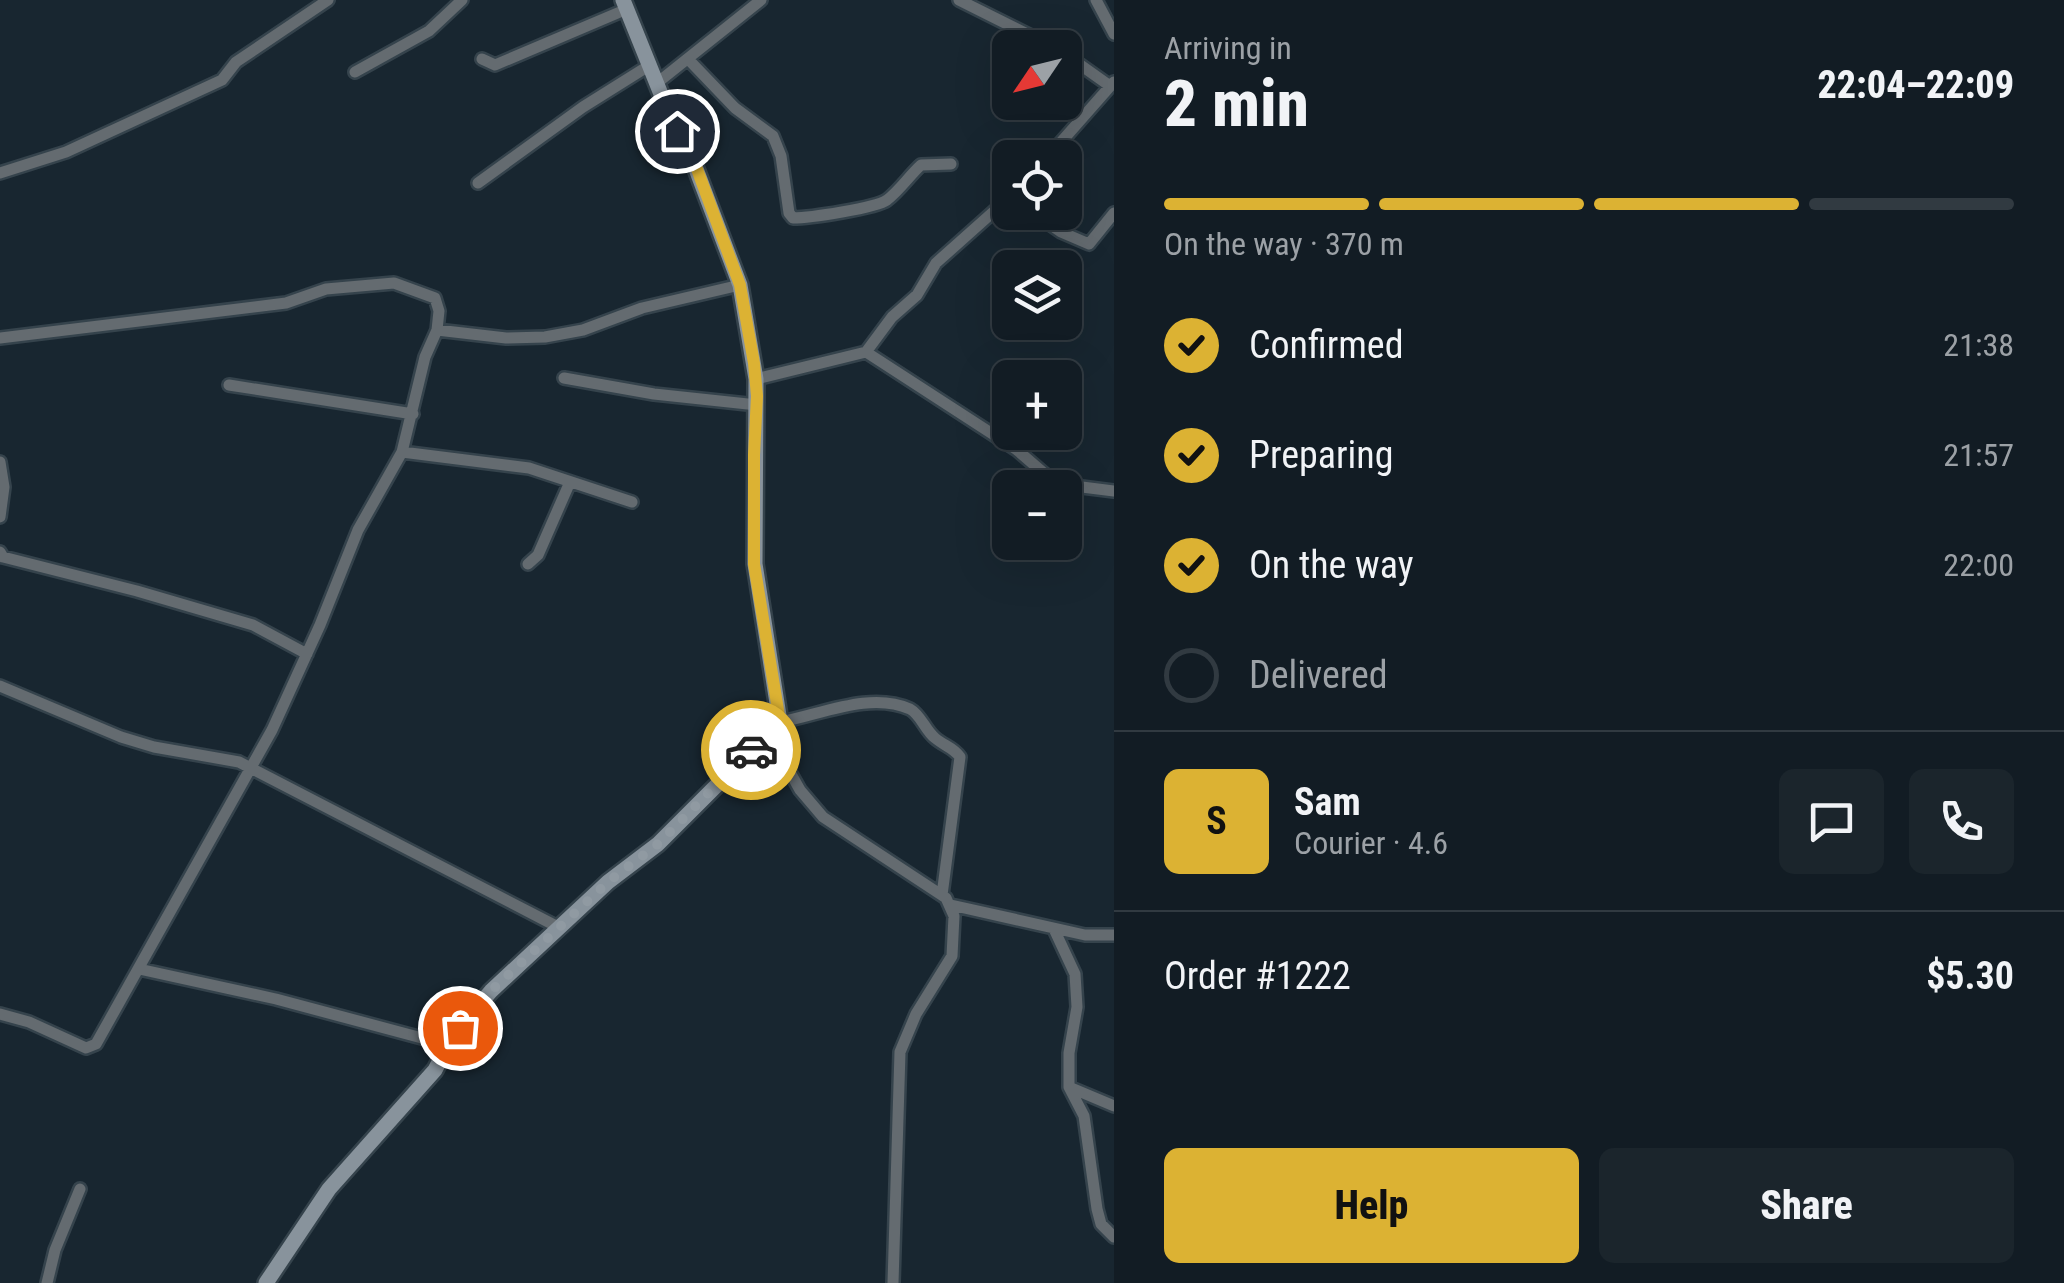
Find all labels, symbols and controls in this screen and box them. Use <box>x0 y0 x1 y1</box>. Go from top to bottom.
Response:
text: Arriving in <box>1164 29 1292 67</box>
north arrow <box>992 30 1082 120</box>
map controls <box>992 30 1082 560</box>
text: 22:04–22:09 <box>1817 63 2014 107</box>
text: 2 min <box>1164 66 1309 142</box>
pin <box>635 89 720 174</box>
icon: home <box>650 104 705 159</box>
button: locate <box>992 140 1082 230</box>
text: On the way · 370 m <box>1164 225 1404 263</box>
button: layers <box>992 250 1082 340</box>
icon: check <box>1164 318 1219 373</box>
text: Confirmed <box>1249 323 1404 367</box>
text: 21:38 <box>1943 326 2014 364</box>
button: + <box>992 360 1082 450</box>
icon: check <box>1164 428 1219 483</box>
text: Preparing <box>1249 433 1394 477</box>
text: 21:57 <box>1943 436 2014 474</box>
button: − <box>992 470 1082 560</box>
icon: check <box>1164 538 1219 593</box>
text: On the way <box>1249 543 1414 587</box>
text: 22:00 <box>1943 546 2014 584</box>
text: Delivered <box>1249 653 1388 697</box>
courier <box>701 700 801 800</box>
icon: car <box>724 723 779 778</box>
button: chat <box>1779 769 1884 874</box>
button: phone <box>1909 769 2014 874</box>
text: Sam <box>1294 780 1361 824</box>
text: S <box>1206 799 1227 843</box>
text: Courier · 4.6 <box>1294 824 1448 862</box>
text: Order #1222 <box>1164 954 1351 998</box>
text: $5.30 <box>1926 954 2014 998</box>
pin <box>418 986 503 1071</box>
icon: bag <box>433 1001 488 1056</box>
button: Help <box>1164 1148 1579 1263</box>
button: Share <box>1599 1148 2014 1263</box>

